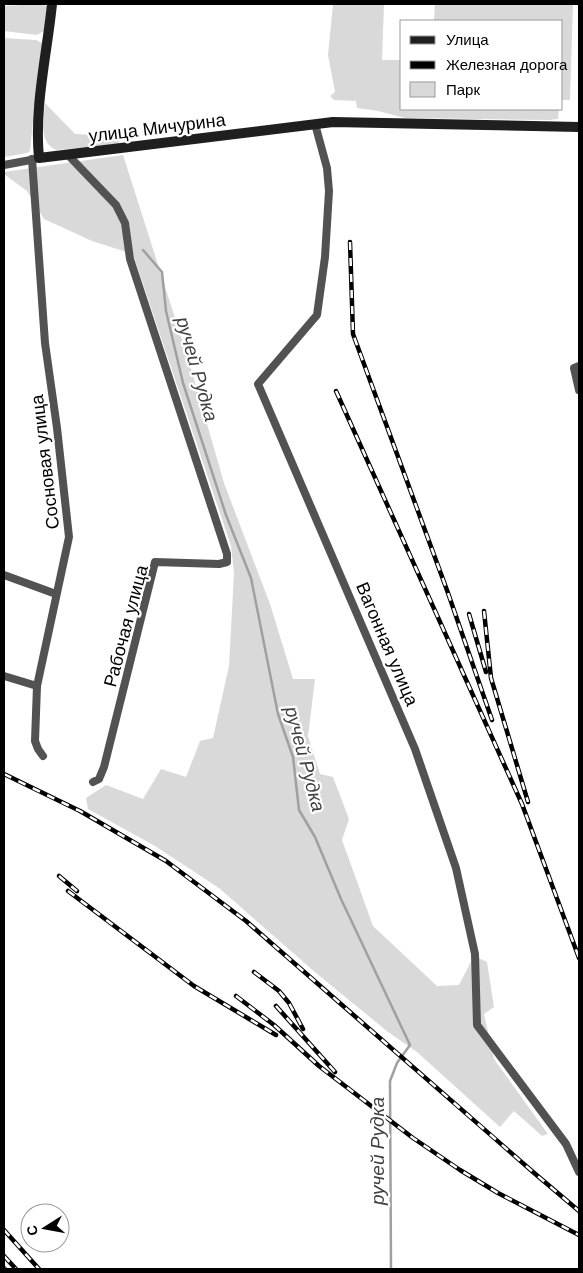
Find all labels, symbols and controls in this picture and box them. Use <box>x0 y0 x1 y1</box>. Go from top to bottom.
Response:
legend <box>400 20 563 110</box>
text: Улица <box>446 31 489 48</box>
text: Железная дорога <box>446 56 568 73</box>
text: Парк <box>446 81 480 98</box>
street label: улица Мичурина <box>87 110 228 146</box>
water label: ручей Рудка <box>172 313 222 424</box>
street label: Сосновая улица <box>27 393 63 530</box>
street label: Рабочая улица <box>100 562 152 689</box>
street label: Вагонная улица <box>352 579 422 710</box>
water label: ручей Рудка <box>281 703 329 814</box>
water label: ручей Рудка <box>367 1097 388 1206</box>
north arrow <box>20 1203 70 1253</box>
text: С <box>23 1224 41 1237</box>

